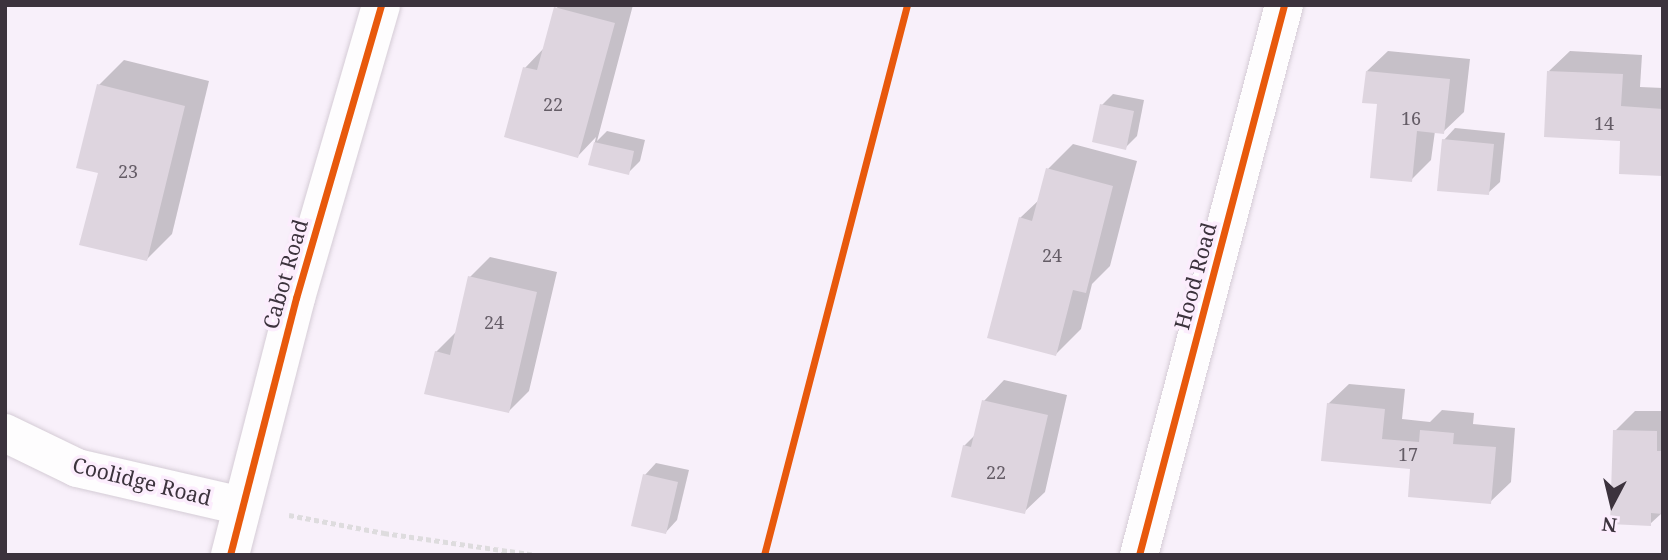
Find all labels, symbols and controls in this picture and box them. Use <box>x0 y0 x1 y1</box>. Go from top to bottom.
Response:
house number: 22 <box>543 93 563 115</box>
house number: 16 <box>1401 107 1421 129</box>
house number: 14 <box>1594 112 1614 134</box>
house number: 23 <box>118 160 138 182</box>
street label: Cabot Road <box>257 216 313 332</box>
street label: Hood Road <box>1169 220 1221 332</box>
house number: 24 <box>1042 244 1062 266</box>
house number: 24 <box>484 311 504 333</box>
house number: 17 <box>1398 443 1418 465</box>
street label: Coolidge Road <box>70 452 214 510</box>
house number: 22 <box>986 461 1006 483</box>
north arrow <box>1577 469 1647 539</box>
text: N <box>1600 511 1618 539</box>

